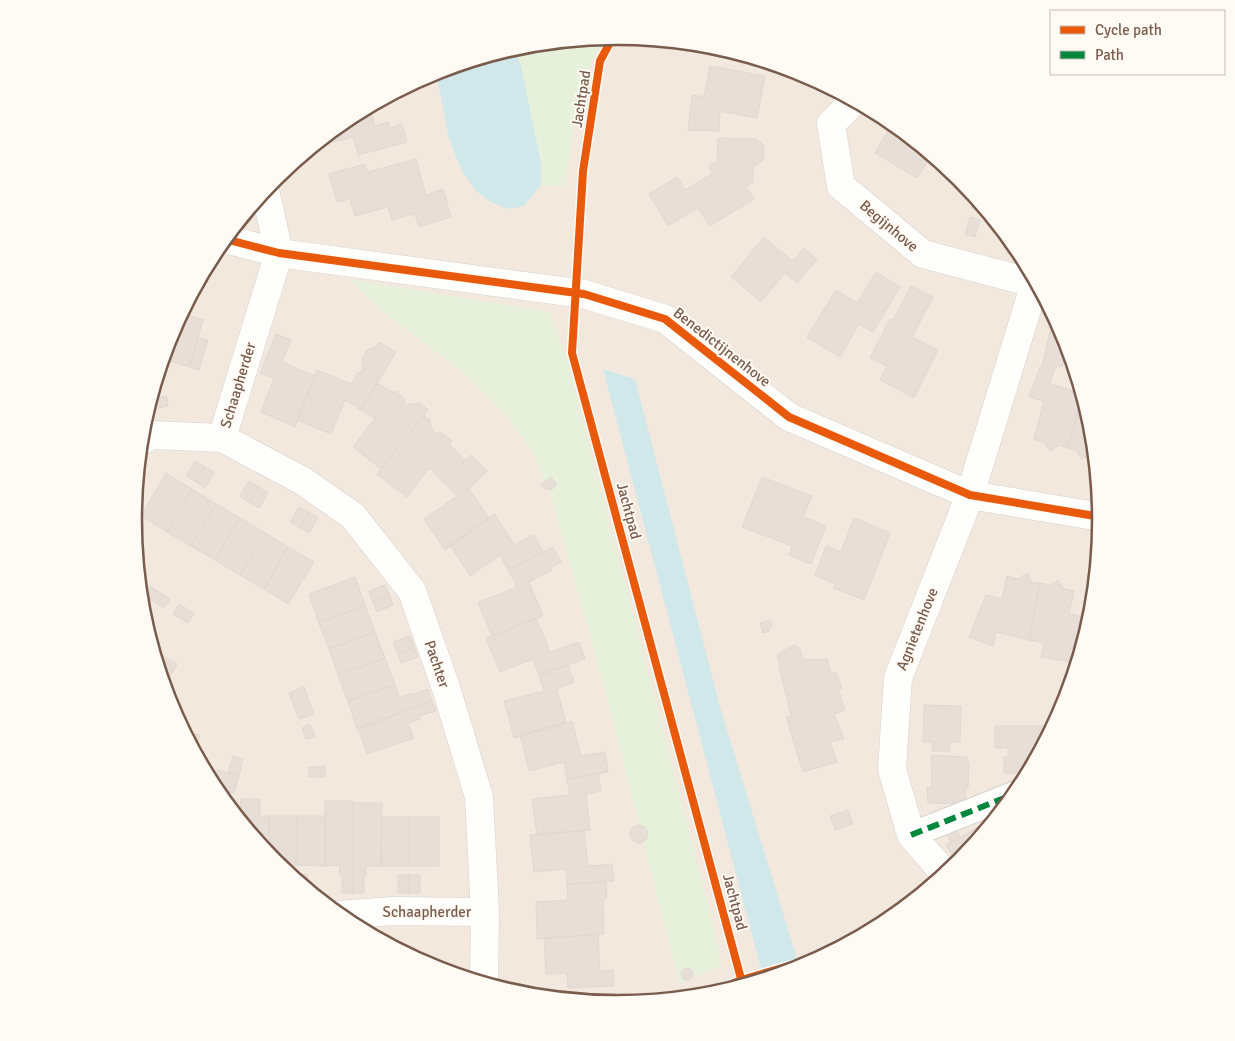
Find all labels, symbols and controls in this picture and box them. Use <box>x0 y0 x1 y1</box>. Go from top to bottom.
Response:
legend <box>1050 10 1225 75</box>
text: Cycle path <box>1095 21 1162 39</box>
text: Path <box>1095 46 1124 64</box>
street label: Jachtpad <box>568 69 594 129</box>
street label: Begijnhove <box>856 196 922 256</box>
street label: Benedictijnenhove <box>670 303 774 391</box>
street label: Schaapherder <box>216 339 260 430</box>
street label: Jachtpad <box>613 481 645 541</box>
street label: Agnietenhove <box>892 585 942 673</box>
street label: Pachter <box>420 638 454 691</box>
street label: Jachtpad <box>719 872 751 932</box>
street label: Schaapherder <box>383 903 472 921</box>

